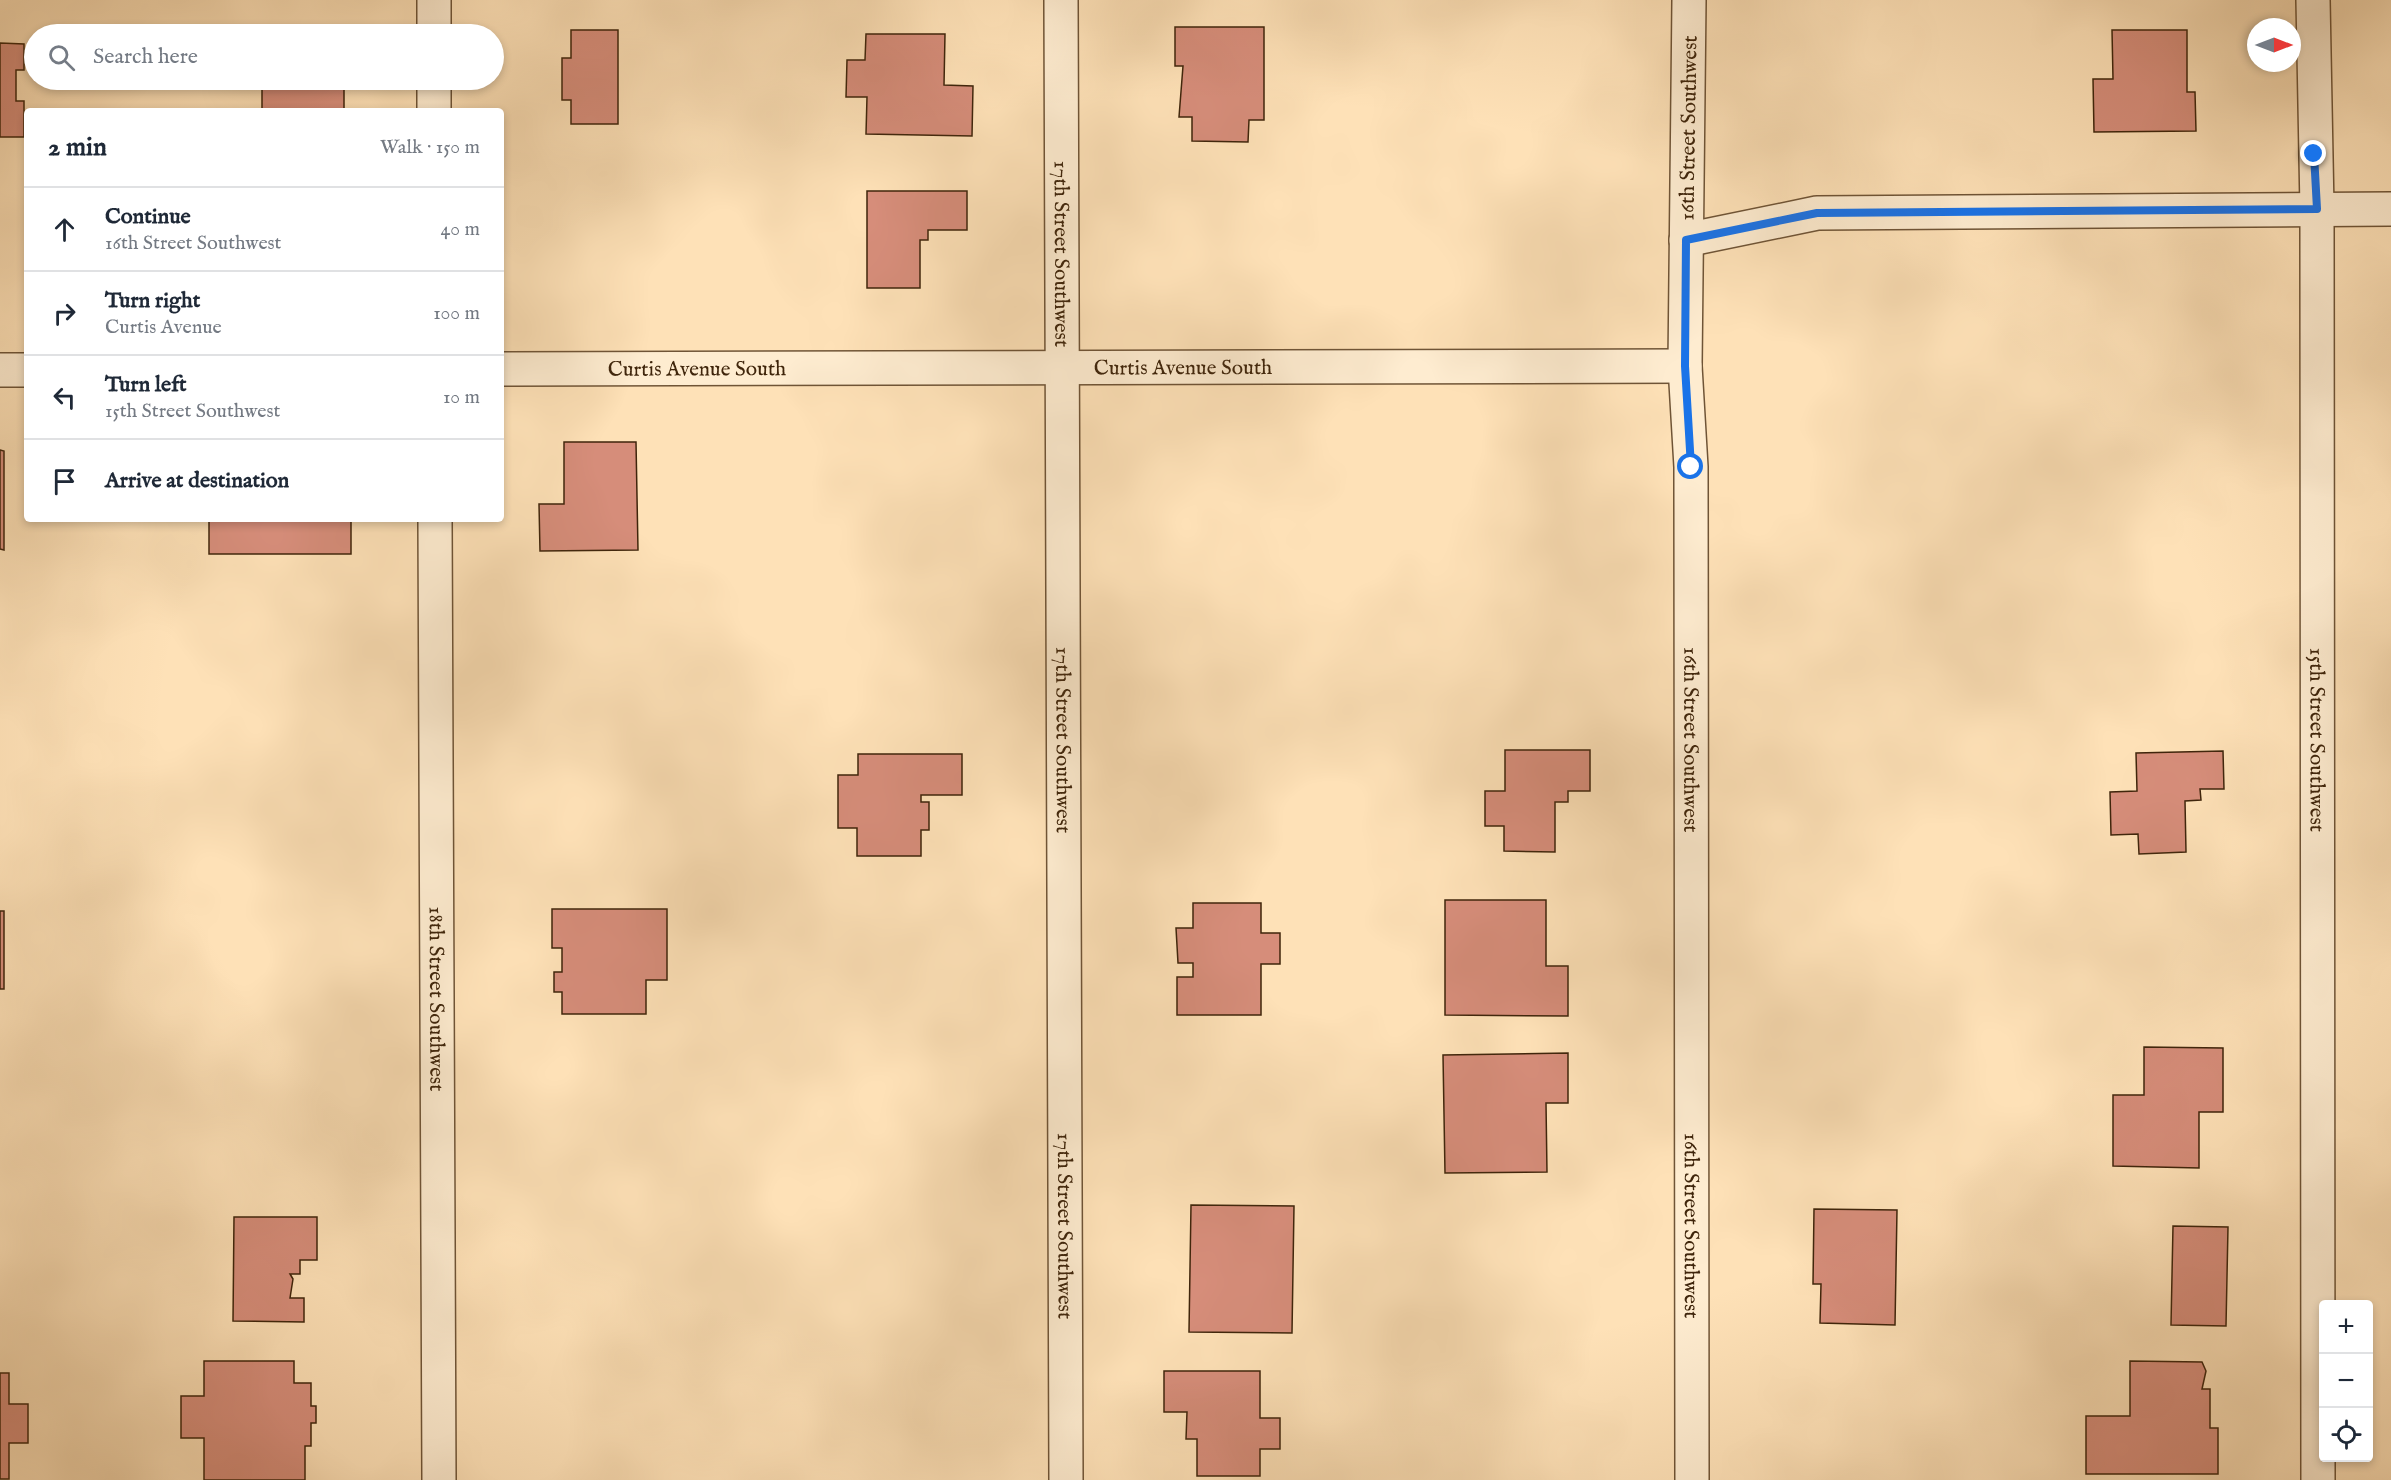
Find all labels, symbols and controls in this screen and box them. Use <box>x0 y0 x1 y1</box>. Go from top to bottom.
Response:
north arrow <box>2247 18 2301 72</box>
search box <box>24 24 504 90</box>
street label: 16th Street Southwest <box>1674 35 1705 221</box>
icon: search <box>45 41 78 74</box>
text: Search here <box>93 43 198 71</box>
text: 2 min <box>48 131 107 164</box>
text: Walk · 150 m <box>380 135 480 160</box>
route end <box>2300 140 2326 166</box>
street label: 17th Street Southwest <box>1047 161 1074 347</box>
text: Continue <box>105 203 191 231</box>
icon: ahead <box>48 213 81 246</box>
text: 40 m <box>441 217 480 242</box>
text: 16th Street Southwest <box>105 231 281 256</box>
text: Turn right <box>105 287 200 315</box>
icon: right <box>48 297 81 330</box>
text: 100 m <box>433 301 480 326</box>
text: Curtis Avenue <box>105 315 222 340</box>
street label: Curtis Avenue South <box>1094 355 1272 382</box>
street label: Curtis Avenue South <box>608 356 786 384</box>
text: Turn left <box>105 371 187 399</box>
icon: left <box>48 381 81 414</box>
text: 10 m <box>443 385 480 410</box>
text: 15th Street Southwest <box>105 399 280 424</box>
route start <box>1677 453 1703 479</box>
icon: arrive <box>48 465 81 498</box>
text: Arrive at destination <box>105 467 289 495</box>
street label: 17th Street Southwest <box>1048 647 1076 833</box>
street label: 16th Street Southwest <box>1676 647 1703 833</box>
street label: 15th Street Southwest <box>2302 648 2329 832</box>
street label: 18th Street Southwest <box>422 907 449 1091</box>
street label: 17th Street Southwest <box>1050 1133 1077 1319</box>
street label: 16th Street Southwest <box>1677 1133 1704 1319</box>
map controls <box>2319 1300 2373 1462</box>
button: + <box>2319 1300 2373 1354</box>
button: − <box>2319 1354 2373 1408</box>
button: locate <box>2319 1408 2373 1462</box>

